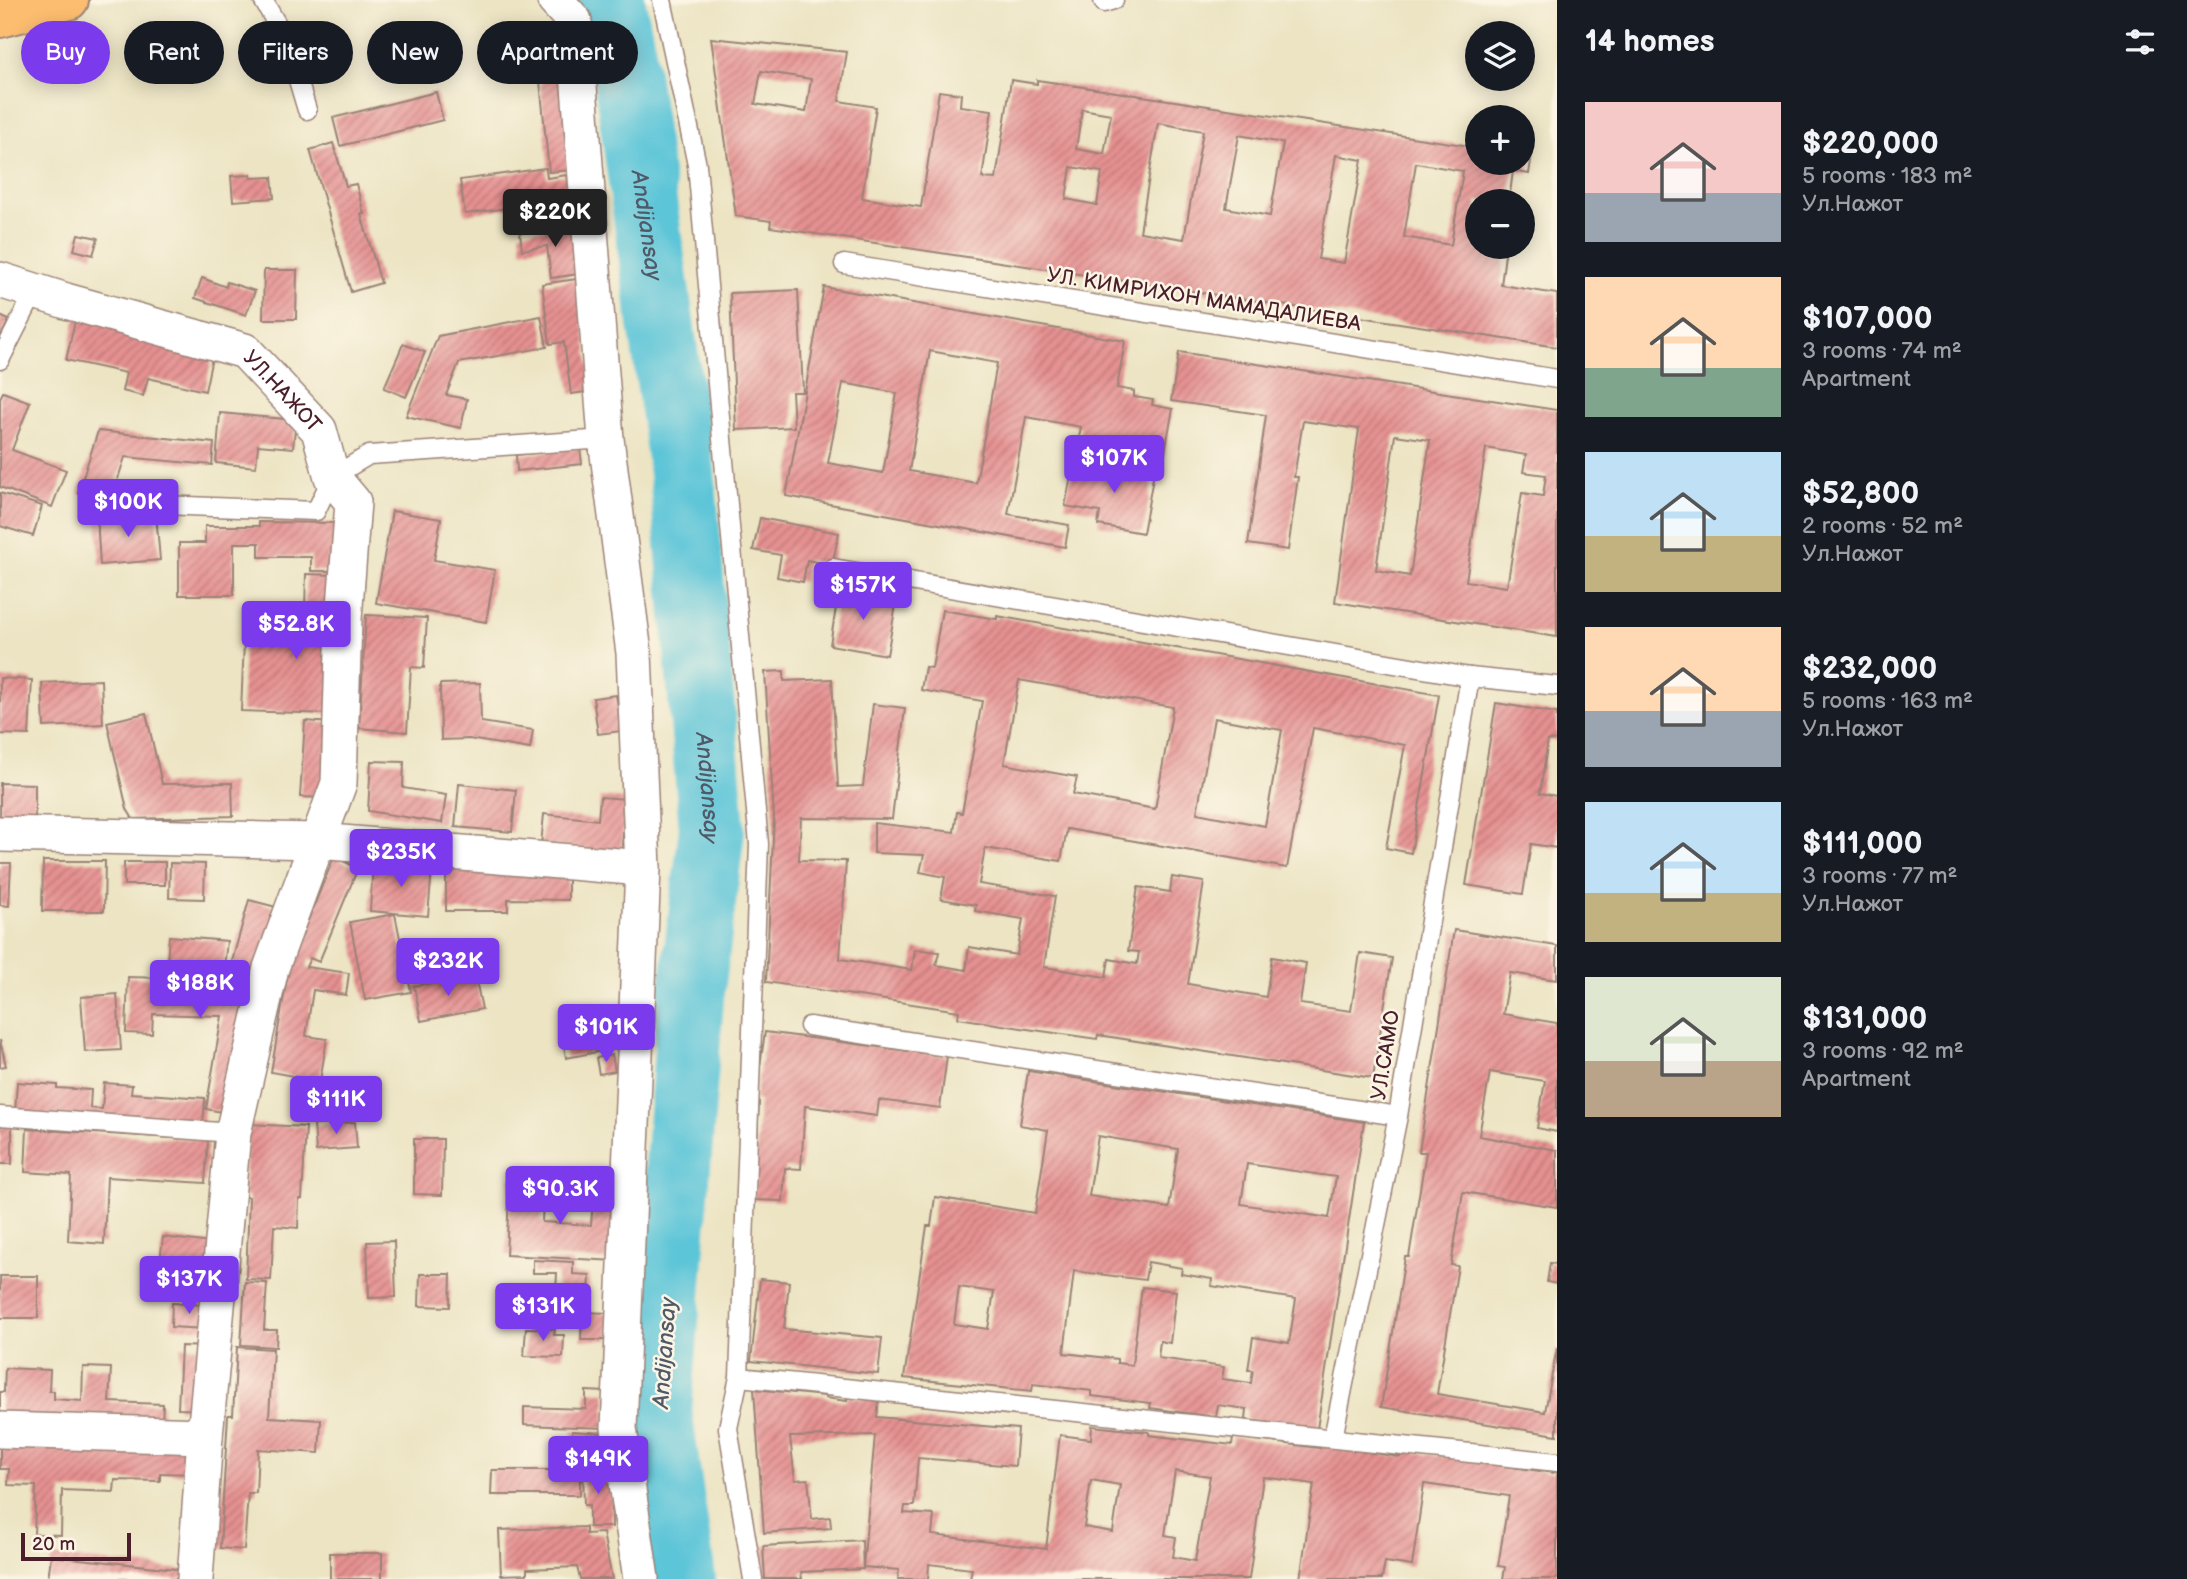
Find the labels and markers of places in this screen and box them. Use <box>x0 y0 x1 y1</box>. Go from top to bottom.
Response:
pin: $220K <box>506 190 604 249</box>
pin: $107K <box>1065 435 1163 495</box>
pin: $100K <box>79 480 177 539</box>
pin: $157K <box>814 562 912 622</box>
pin: $52.8K <box>239 602 353 661</box>
pin: $235K <box>352 830 450 889</box>
pin: $232K <box>399 939 497 998</box>
pin: $188K <box>151 960 249 1020</box>
pin: $101K <box>557 1004 655 1064</box>
pin: $111K <box>287 1076 385 1136</box>
pin: $90.3K <box>503 1166 617 1226</box>
pin: $137K <box>140 1256 238 1316</box>
pin: $131K <box>494 1284 592 1343</box>
pin: $149K <box>549 1436 647 1496</box>

